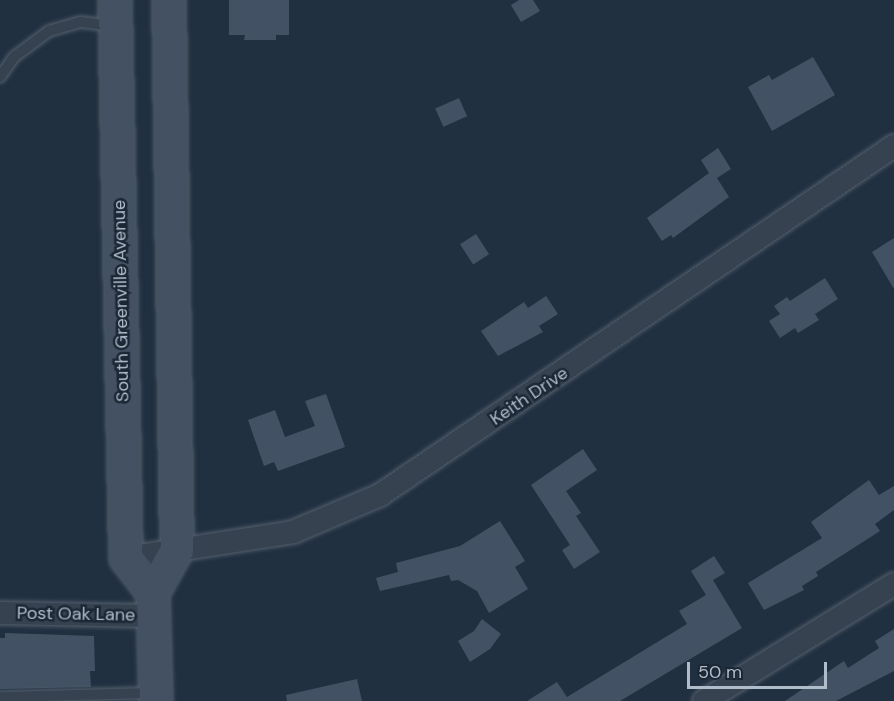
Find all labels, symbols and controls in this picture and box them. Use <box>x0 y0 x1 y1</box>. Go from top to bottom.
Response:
street label: South Greenville Avenue <box>108 200 134 402</box>
street label: Keith Drive <box>486 362 572 430</box>
street label: Post Oak Lane <box>17 602 135 626</box>
scale bar <box>690 650 830 688</box>
text: 50 m <box>698 660 742 684</box>

